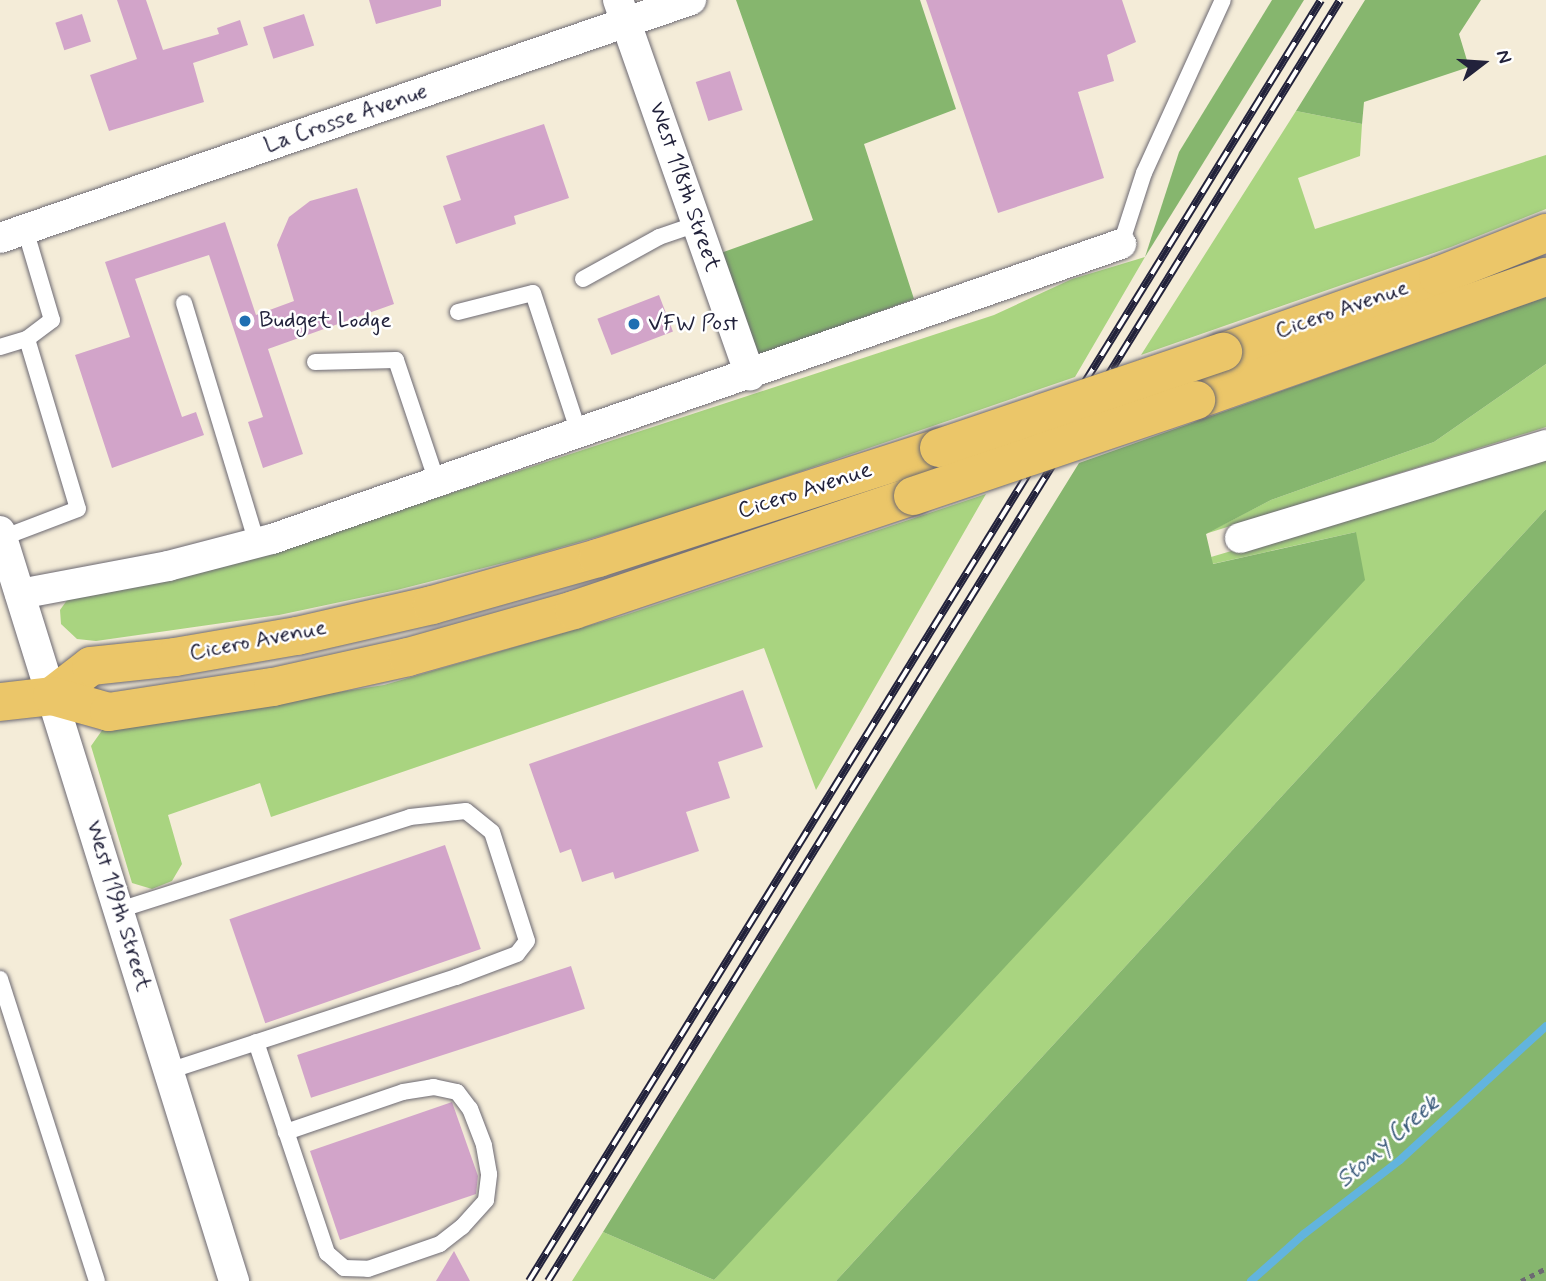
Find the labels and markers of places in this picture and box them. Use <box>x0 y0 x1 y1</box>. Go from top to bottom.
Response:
place label: Budget Lodge <box>259 307 395 335</box>
place label: VFW Post <box>648 310 738 338</box>
marker: Budget Lodge <box>237 313 253 329</box>
marker: VFW Post <box>626 316 642 332</box>

